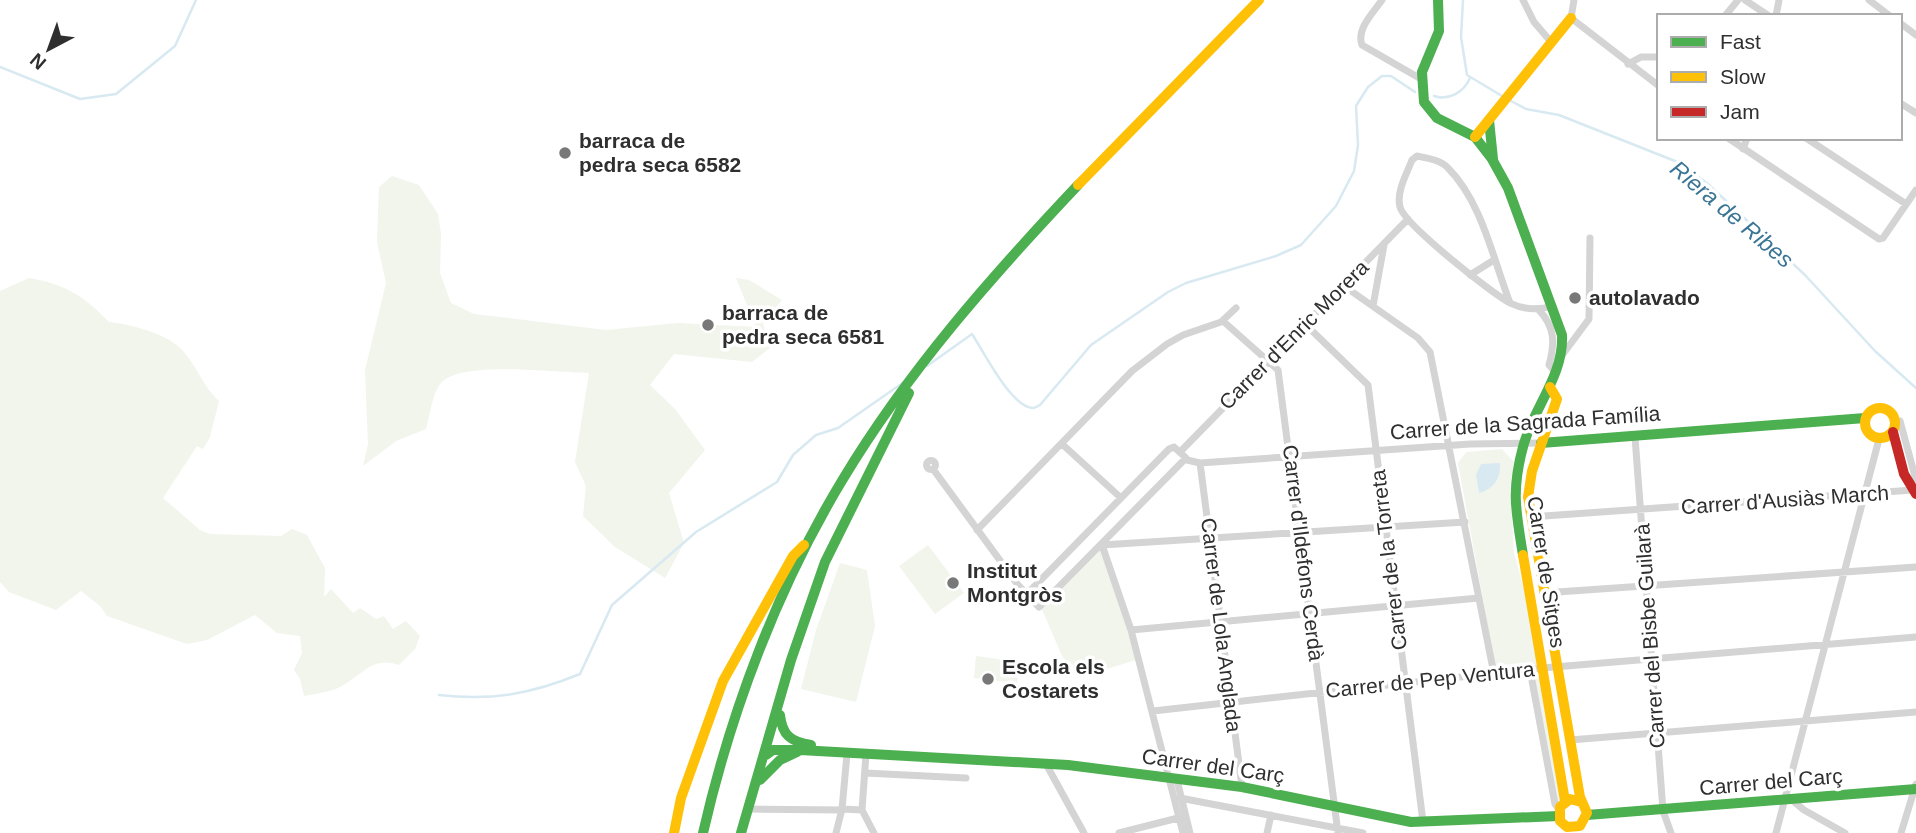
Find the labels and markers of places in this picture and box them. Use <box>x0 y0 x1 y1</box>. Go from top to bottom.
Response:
place label: barraca de pedra seca 6582 <box>579 129 741 176</box>
marker: barraca de pedra seca 6582 <box>557 145 573 161</box>
place label: autolavado <box>1589 286 1700 309</box>
marker: autolavado <box>1567 290 1583 306</box>
place label: barraca de pedra seca 6581 <box>722 301 885 348</box>
marker: barraca de pedra seca 6581 <box>700 317 716 333</box>
place label: Institut Montgròs <box>967 559 1063 606</box>
marker: Institut Montgròs <box>945 575 961 591</box>
place label: Escola els Costarets <box>1002 655 1105 702</box>
marker: Escola els Costarets <box>980 671 996 687</box>

